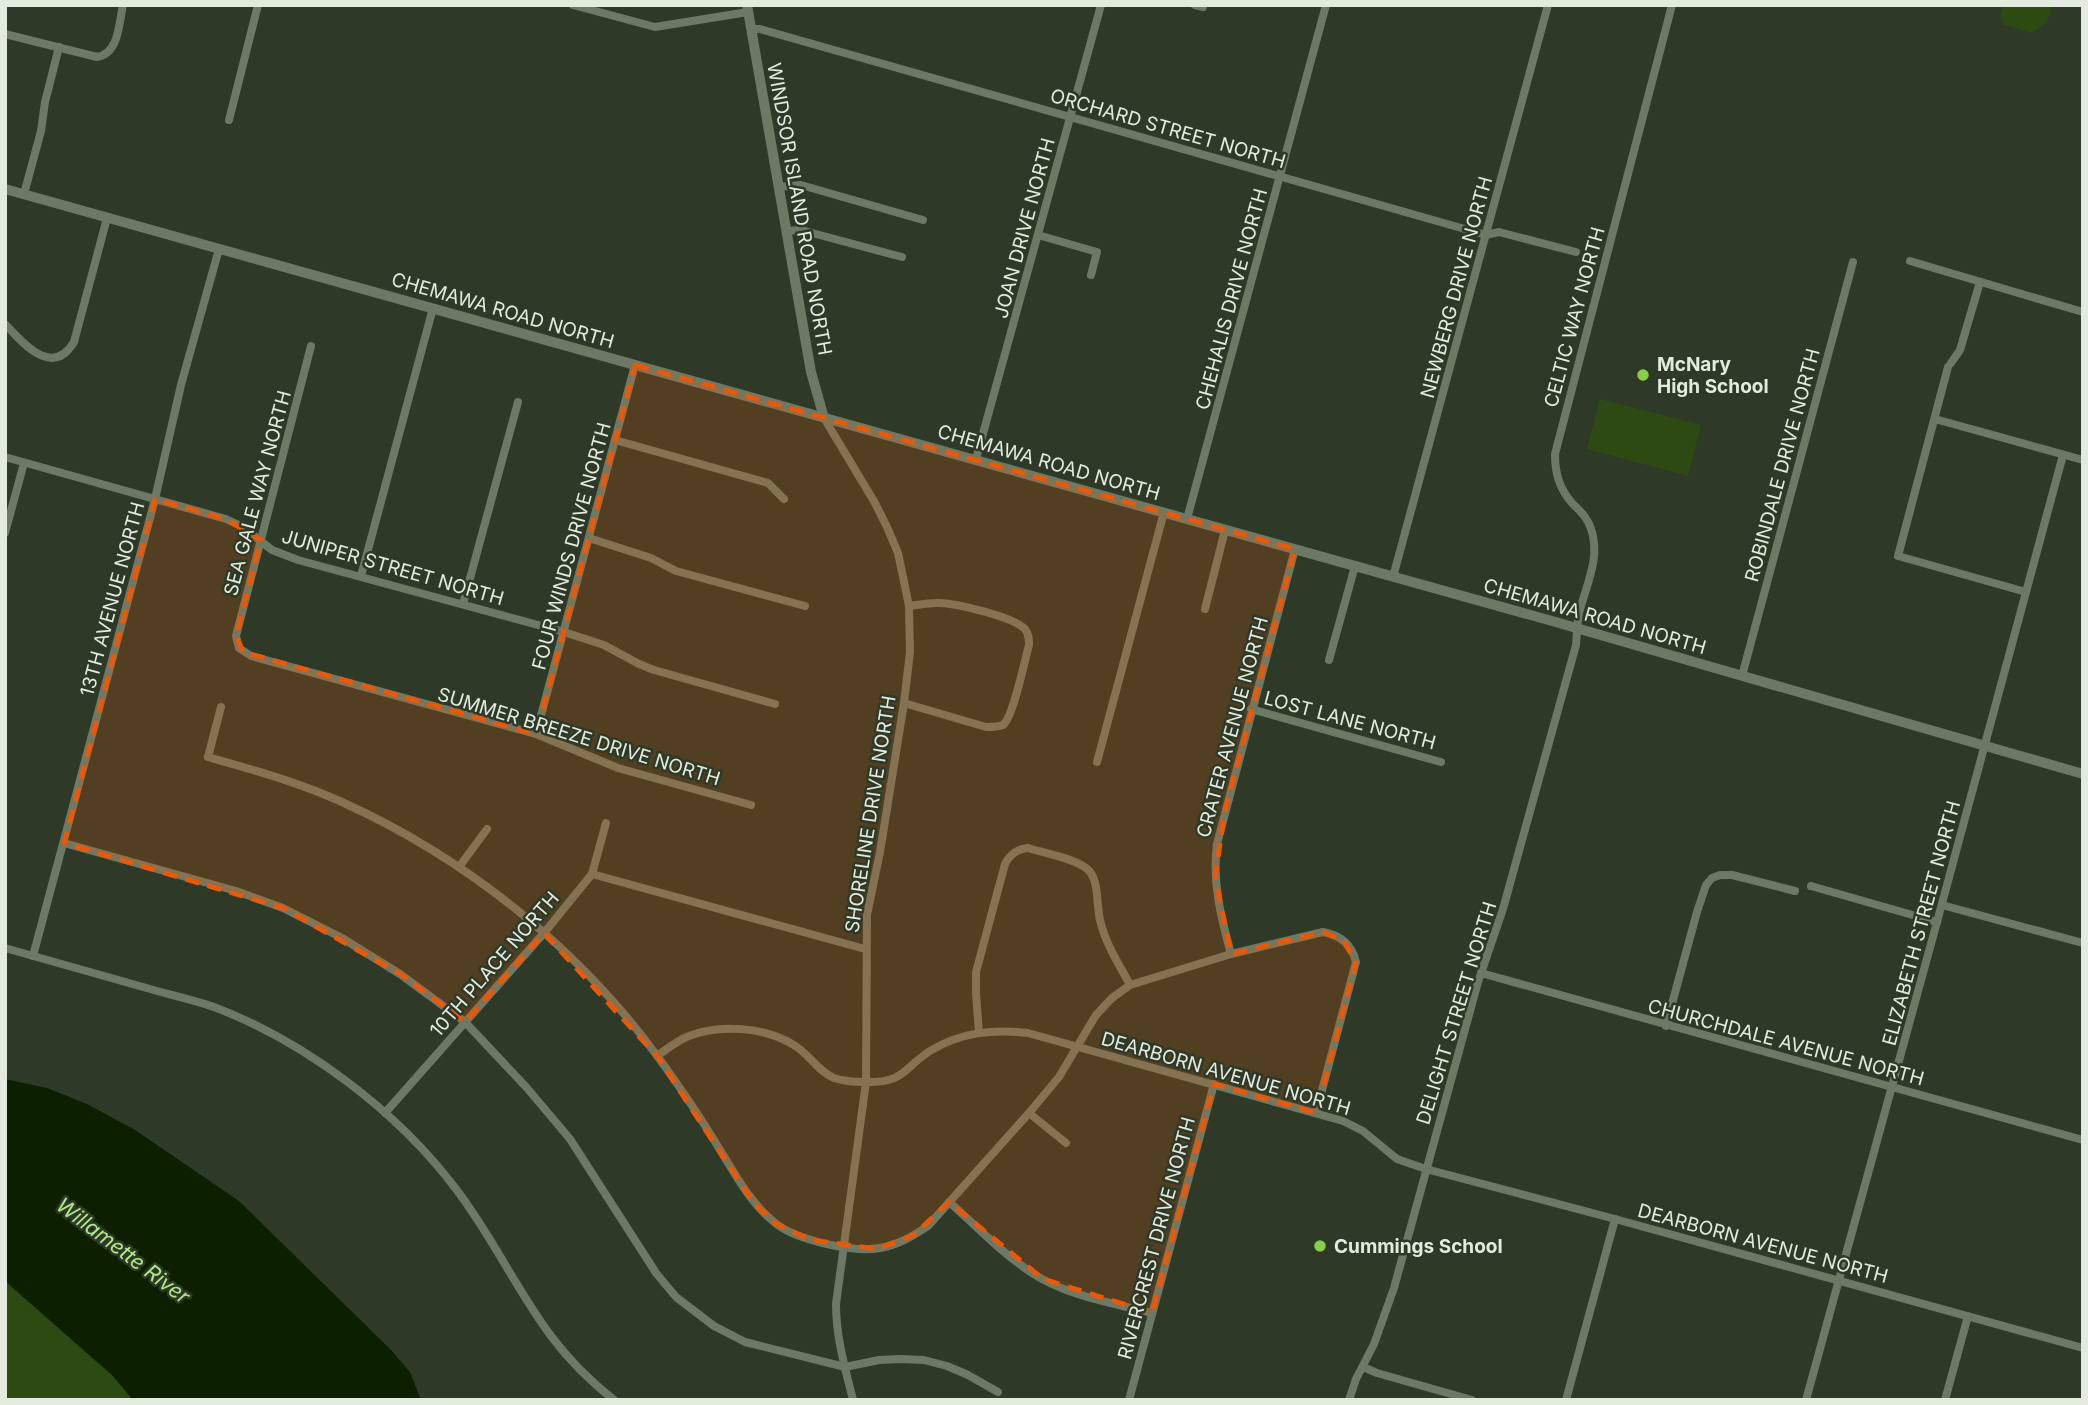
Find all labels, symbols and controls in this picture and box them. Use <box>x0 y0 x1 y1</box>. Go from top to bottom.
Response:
street label: WINDSOR ISLAND ROAD NORTH <box>762 61 837 357</box>
street label: ORCHARD STREET NORTH <box>1048 84 1288 173</box>
street label: JOAN DRIVE NORTH <box>989 135 1060 321</box>
street label: NEWBERG DRIVE NORTH <box>1416 174 1497 400</box>
street label: CHEHALIS DRIVE NORTH <box>1191 186 1272 412</box>
street label: CELTIC WAY NORTH <box>1539 224 1610 410</box>
street label: CHEMAWA ROAD NORTH <box>389 268 617 353</box>
street label: ROBINDALE DRIVE NORTH <box>1740 346 1825 584</box>
place label: McNary High School <box>1657 353 1769 398</box>
marker: McNary High School <box>1635 367 1651 383</box>
street label: SEA GALE WAY NORTH <box>219 388 296 598</box>
street label: FOUR WINDS DRIVE NORTH <box>527 420 616 672</box>
street label: CHEMAWA ROAD NORTH <box>935 420 1163 505</box>
street label: 13TH AVENUE NORTH <box>75 499 150 699</box>
street label: JUNIPER STREET NORTH <box>279 525 507 610</box>
street label: CHEMAWA ROAD NORTH <box>1481 574 1709 659</box>
street label: CRATER AVENUE NORTH <box>1192 614 1273 840</box>
street label: SUMMER BREEZE DRIVE NORTH <box>435 682 723 790</box>
street label: LOST LANE NORTH <box>1261 686 1438 754</box>
street label: SHORELINE DRIVE NORTH <box>840 694 901 934</box>
street label: ELIZABETH STREET NORTH <box>1878 798 1965 1048</box>
street label: 10TH PLACE NORTH <box>425 887 564 1042</box>
street label: DELIGHT STREET NORTH <box>1412 899 1501 1127</box>
street label: CHURCHDALE AVENUE NORTH <box>1645 994 1927 1090</box>
street label: DEARBORN AVENUE NORTH <box>1099 1027 1353 1120</box>
street label: RIVERCREST DRIVE NORTH <box>1113 1115 1200 1362</box>
water label: Willamette River <box>52 1192 196 1310</box>
street label: DEARBORN AVENUE NORTH <box>1635 1199 1891 1288</box>
place label: Cummings School <box>1334 1235 1503 1258</box>
marker: Cummings School <box>1312 1238 1328 1254</box>

